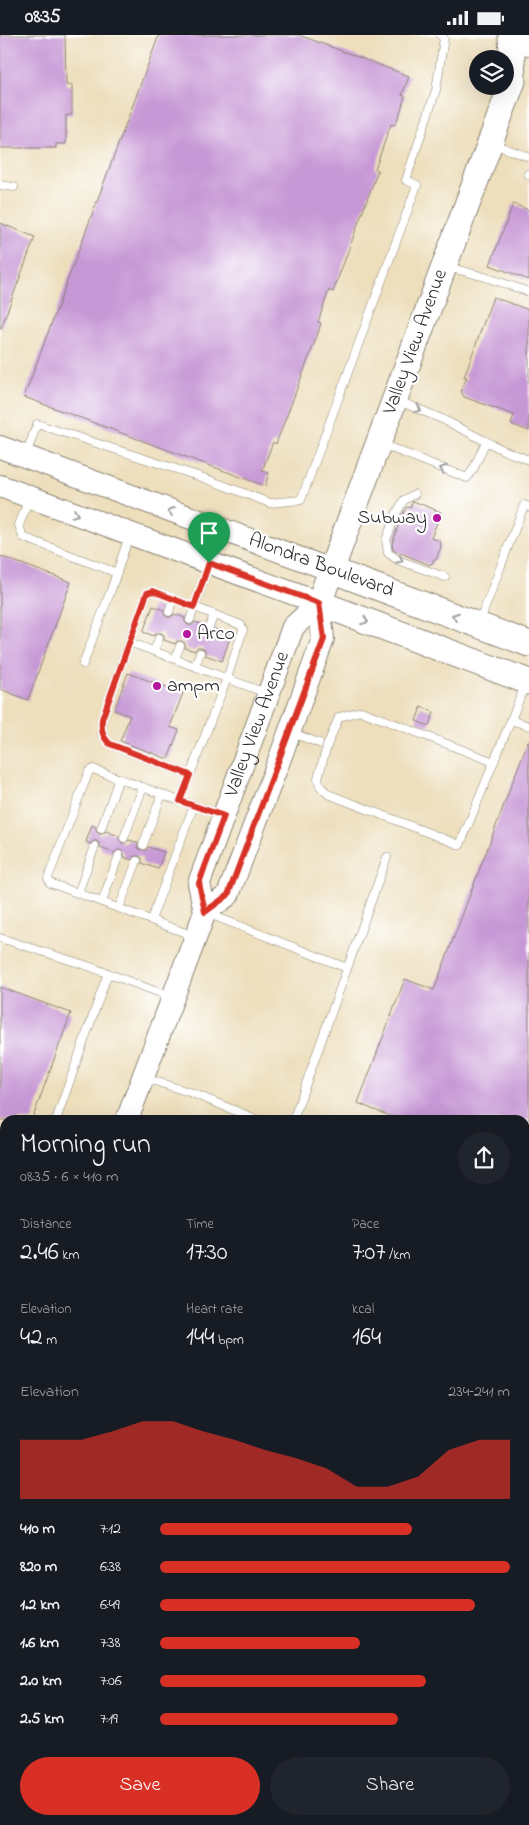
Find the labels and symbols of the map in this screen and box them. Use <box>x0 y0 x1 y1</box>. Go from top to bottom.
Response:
street label: Valley View Avenue <box>376 265 456 420</box>
one-way arrow <box>413 403 422 413</box>
one-way arrow <box>439 464 448 475</box>
place label: Subway <box>357 504 427 533</box>
one-way arrow <box>167 507 176 517</box>
one-way arrow <box>70 508 79 518</box>
pin <box>188 512 230 563</box>
marker: Subway <box>431 512 443 524</box>
street label: Alondra Boulevard <box>244 526 398 606</box>
one-way arrow <box>395 554 404 564</box>
one-way arrow <box>451 612 459 622</box>
one-way arrow <box>360 614 369 625</box>
place label: Arco <box>197 620 235 649</box>
marker: Arco <box>181 628 193 640</box>
street label: Valley View Avenue <box>217 647 297 802</box>
place label: ampm <box>167 672 220 701</box>
marker: ampm <box>151 680 163 692</box>

